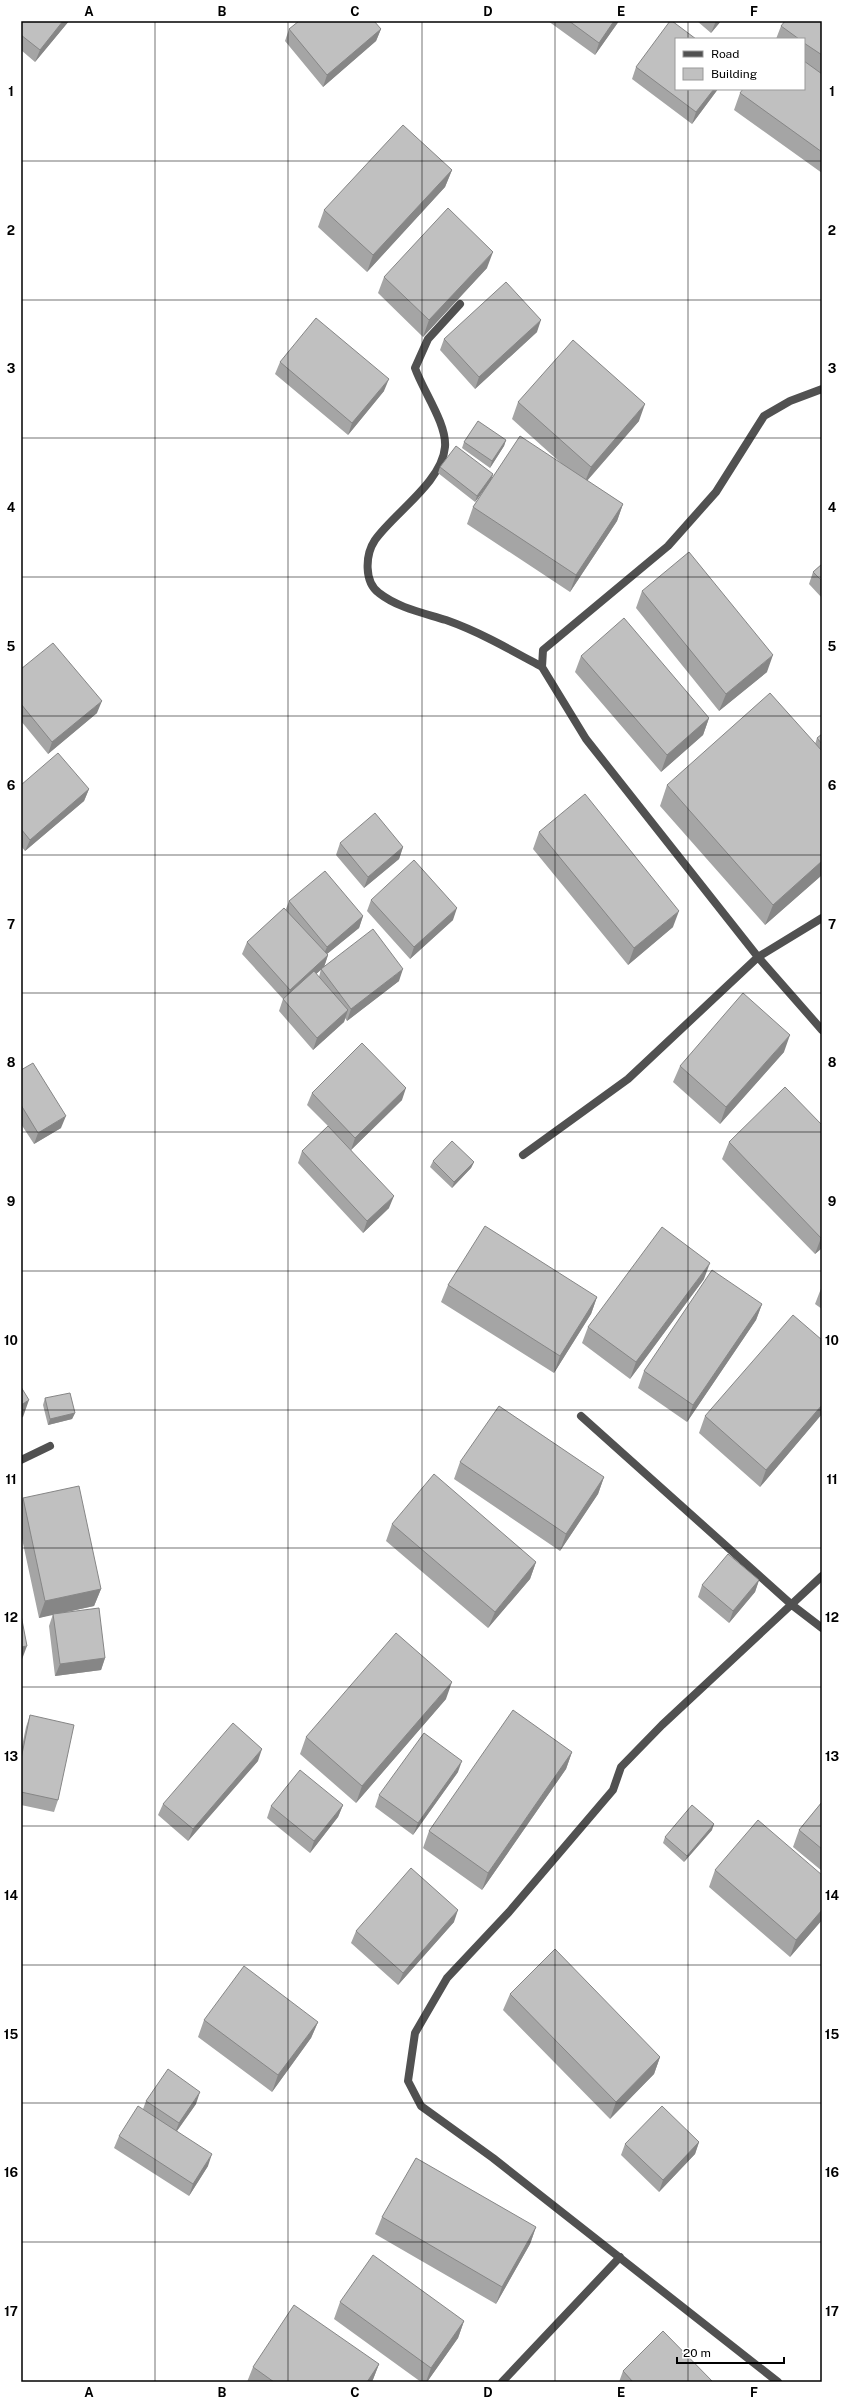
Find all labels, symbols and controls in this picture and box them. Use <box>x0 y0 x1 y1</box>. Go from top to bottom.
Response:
text: A <box>84 4 94 19</box>
text: B <box>218 4 227 19</box>
text: C <box>350 4 360 19</box>
text: D <box>483 4 493 19</box>
text: E <box>617 4 625 19</box>
text: F <box>750 4 758 19</box>
legend <box>675 38 805 90</box>
text: Road <box>711 47 739 61</box>
text: Building <box>711 67 757 81</box>
text: 1 <box>8 84 14 99</box>
text: 1 <box>829 84 835 99</box>
text: 2 <box>7 223 15 238</box>
text: 2 <box>828 223 836 238</box>
text: 3 <box>7 361 16 376</box>
text: 3 <box>828 361 837 376</box>
text: 4 <box>7 500 16 515</box>
text: 4 <box>828 500 837 515</box>
text: 5 <box>7 639 16 654</box>
text: 5 <box>828 639 837 654</box>
text: 6 <box>7 778 16 793</box>
text: 6 <box>828 778 837 793</box>
text: 7 <box>7 917 15 932</box>
text: 7 <box>828 917 836 932</box>
text: 8 <box>7 1055 16 1070</box>
text: 8 <box>828 1055 837 1070</box>
text: 9 <box>7 1194 15 1209</box>
text: 9 <box>828 1194 836 1209</box>
text: 10 <box>4 1333 18 1348</box>
text: 10 <box>825 1333 839 1348</box>
text: 11 <box>5 1472 17 1487</box>
text: 11 <box>826 1472 838 1487</box>
text: 12 <box>4 1610 18 1625</box>
text: 12 <box>825 1610 839 1625</box>
text: 13 <box>4 1749 18 1764</box>
text: 13 <box>825 1749 839 1764</box>
text: 14 <box>4 1888 19 1903</box>
text: 14 <box>825 1888 840 1903</box>
text: 15 <box>4 2027 18 2042</box>
text: 15 <box>825 2027 839 2042</box>
text: 16 <box>4 2165 18 2180</box>
text: 16 <box>825 2165 839 2180</box>
text: 17 <box>4 2304 18 2319</box>
text: 17 <box>825 2304 839 2319</box>
scale bar <box>677 2339 784 2365</box>
text: 20 m <box>683 2346 711 2360</box>
text: A <box>84 2385 94 2400</box>
text: B <box>218 2385 227 2400</box>
text: C <box>350 2385 360 2400</box>
text: D <box>483 2385 493 2400</box>
text: E <box>617 2385 625 2400</box>
text: F <box>750 2385 758 2400</box>

